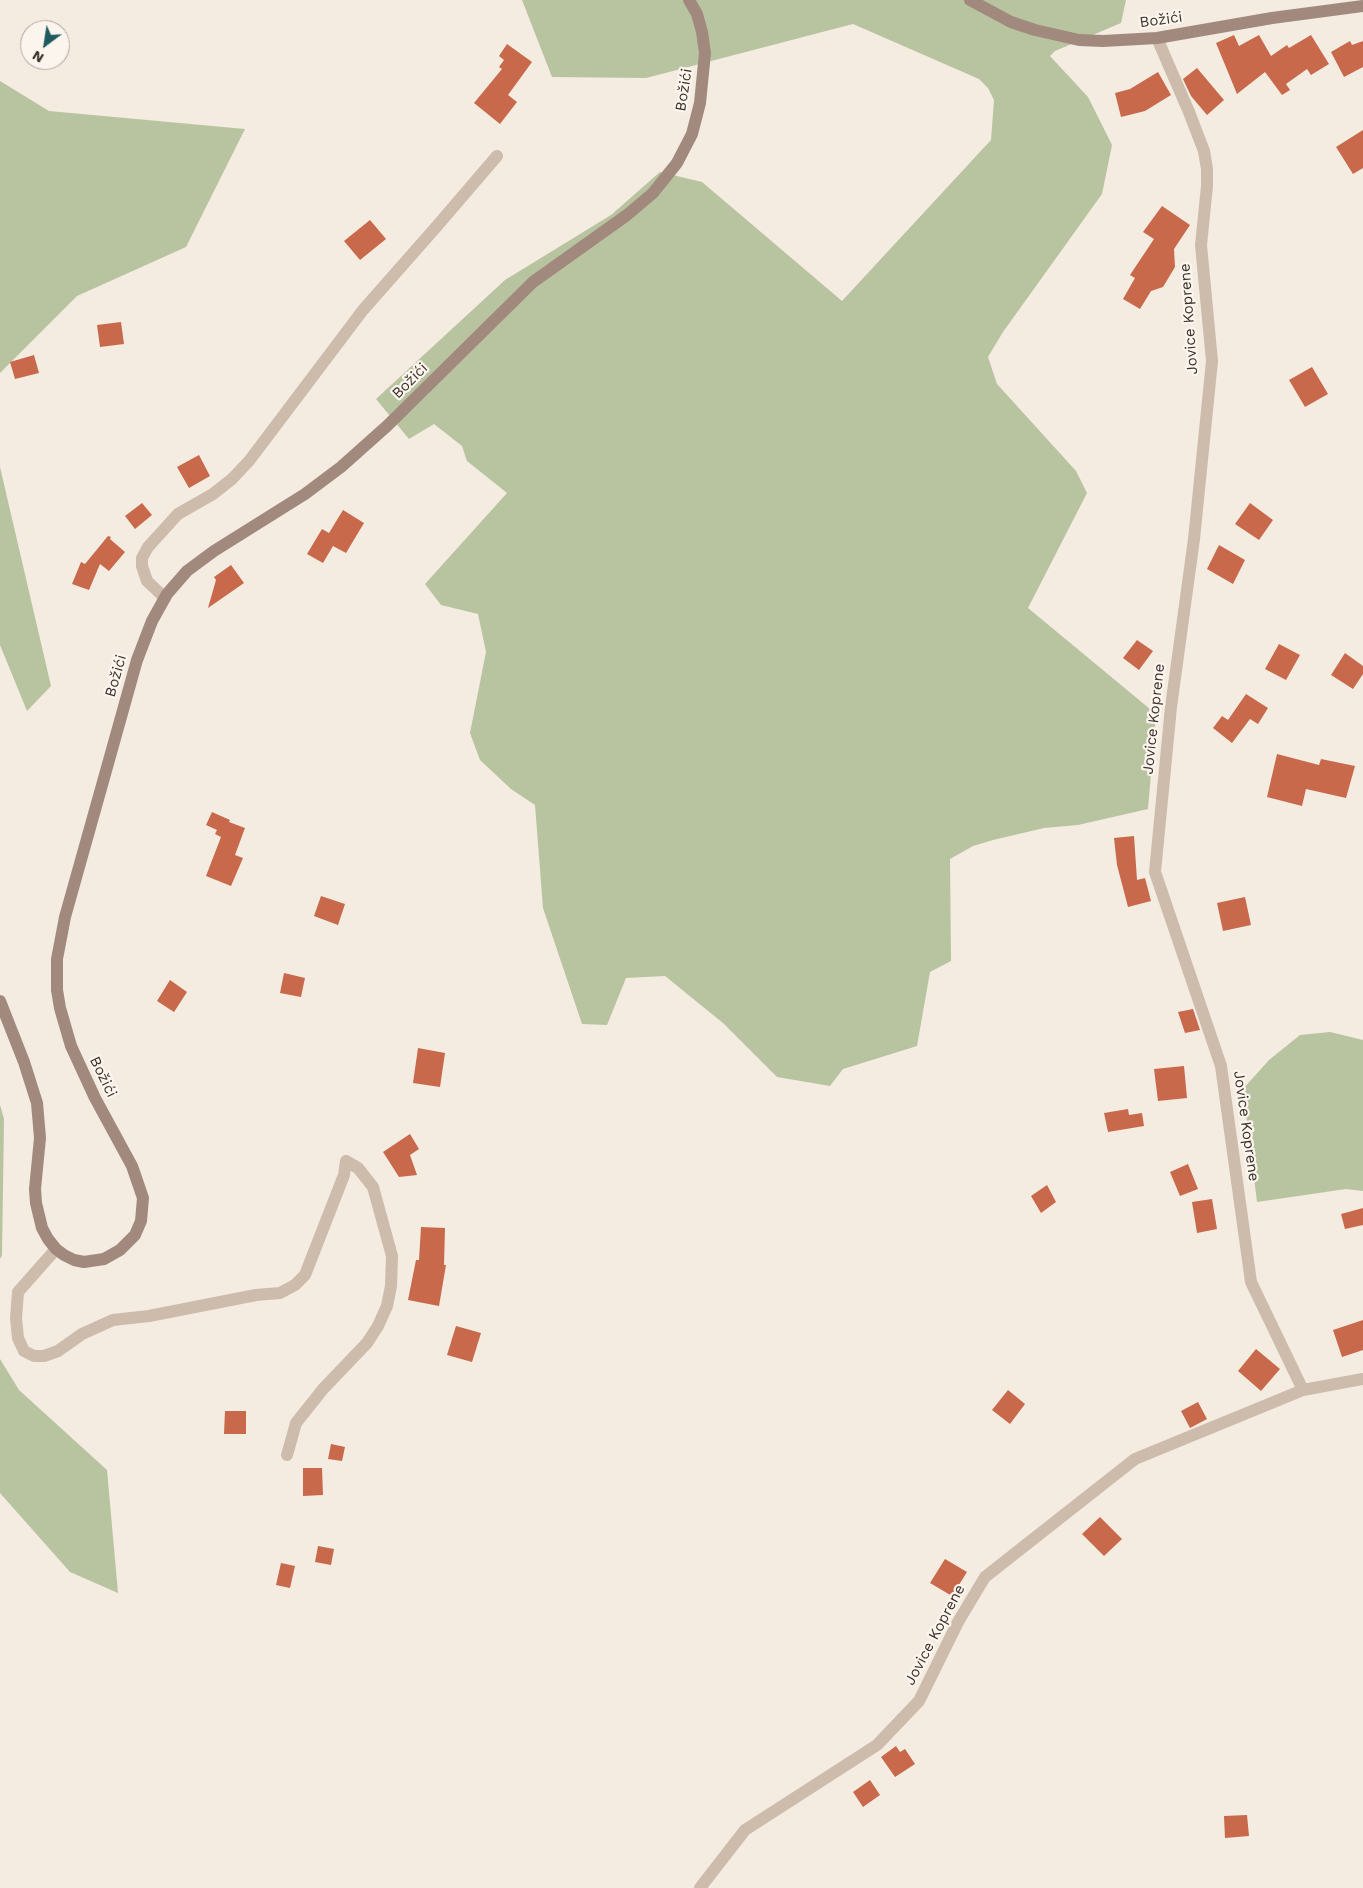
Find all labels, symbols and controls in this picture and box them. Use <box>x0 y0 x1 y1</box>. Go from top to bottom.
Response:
street label: Božići <box>1138 8 1184 32</box>
north arrow <box>20 20 70 70</box>
text: N <box>29 47 46 67</box>
street label: Božići <box>672 67 696 113</box>
street label: Jovice Koprene <box>1176 263 1202 375</box>
street label: Božići <box>388 359 432 403</box>
street label: Božići <box>101 653 131 699</box>
street label: Jovice Koprene <box>1139 663 1169 775</box>
street label: Božići <box>85 1054 121 1100</box>
street label: Jovice Koprene <box>1229 1070 1263 1182</box>
street label: Jovice Koprene <box>901 1582 969 1688</box>

